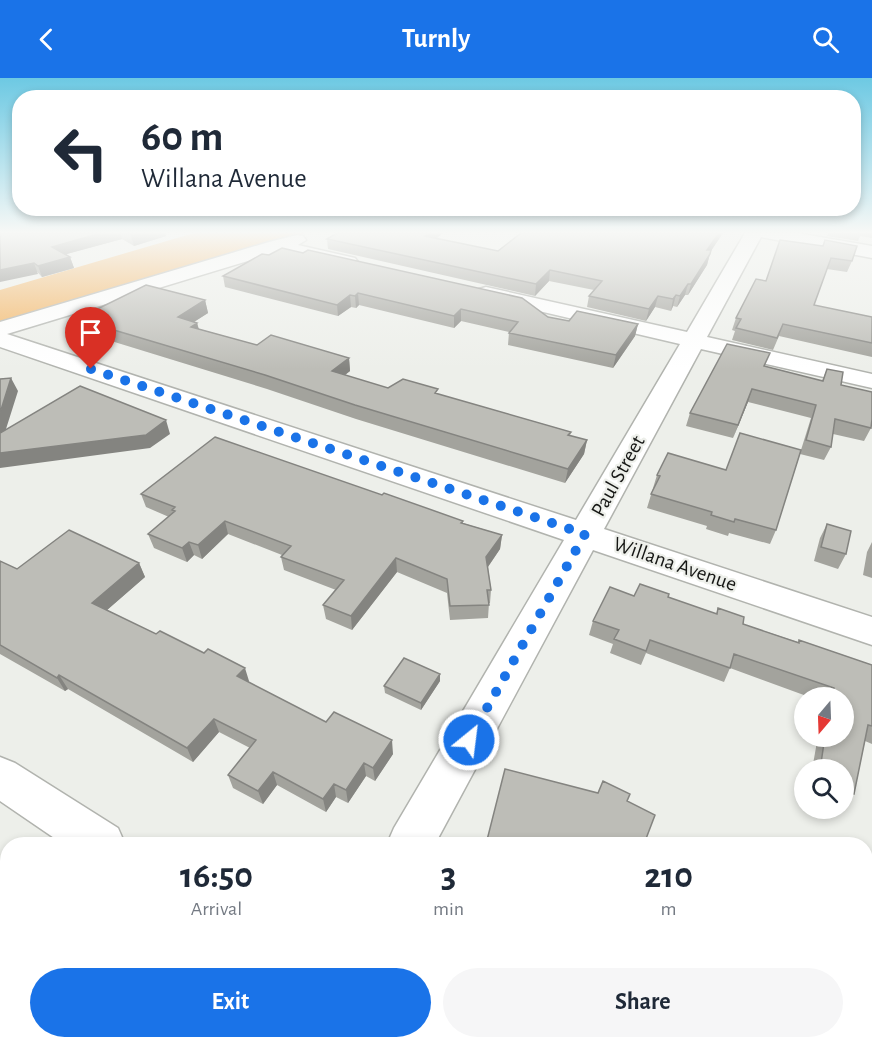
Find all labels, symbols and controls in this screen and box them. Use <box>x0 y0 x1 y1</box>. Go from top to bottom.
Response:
icon: back <box>30 23 63 56</box>
icon: search <box>809 23 842 56</box>
text: Turnly <box>402 25 470 52</box>
icon: left <box>42 114 120 192</box>
text: 60 m <box>141 116 223 158</box>
text: Willana Avenue <box>141 165 307 192</box>
pin <box>65 307 116 369</box>
icon: arrive <box>74 316 107 349</box>
street label: Paul Street <box>587 432 649 520</box>
street label: Willana Avenue <box>611 533 739 595</box>
north arrow <box>794 687 854 747</box>
map controls <box>794 687 854 819</box>
position arrow <box>437 708 501 772</box>
button: search <box>794 759 854 819</box>
text: 16:50 <box>180 858 253 894</box>
text: 3 <box>441 858 456 894</box>
text: 210 <box>644 858 693 894</box>
text: Arrival <box>191 899 242 919</box>
text: min <box>433 899 464 919</box>
text: m <box>661 899 677 919</box>
button: Exit <box>30 968 431 1037</box>
button: Share <box>443 968 843 1037</box>

